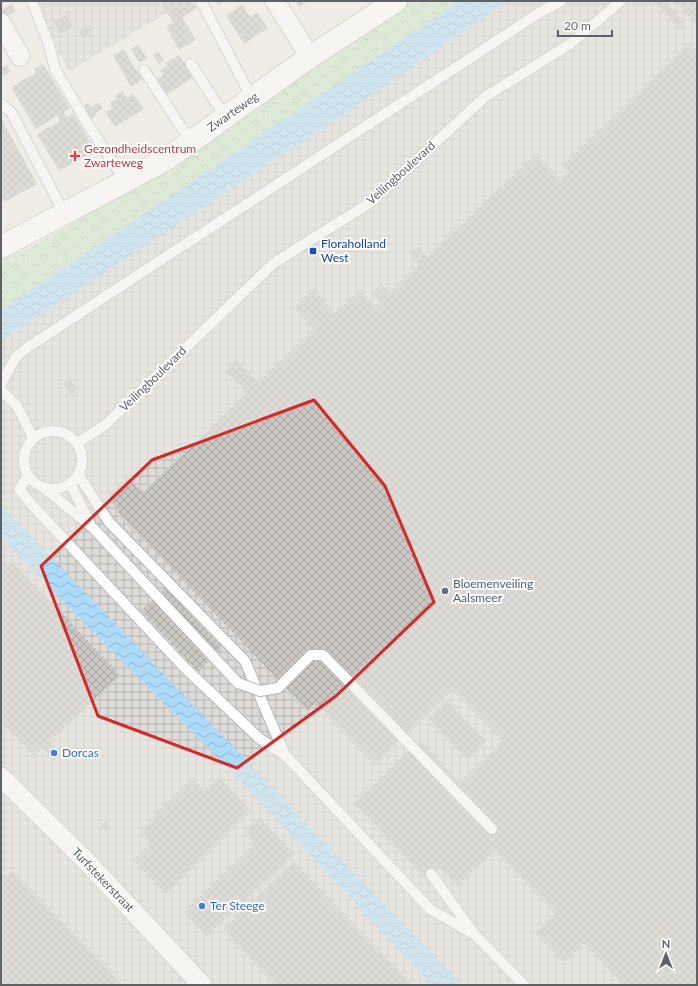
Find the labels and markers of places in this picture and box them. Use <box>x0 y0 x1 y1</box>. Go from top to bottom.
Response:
place label: Gezondheidscentrum Zwarteweg <box>84 141 196 170</box>
marker: Gezondheidscentrum Zwarteweg <box>69 150 81 162</box>
place label: Floraholland West <box>321 236 386 265</box>
marker: Floraholland West <box>308 246 318 256</box>
place label: Bloemenveiling Aalsmeer <box>453 576 533 605</box>
marker: Bloemenveiling Aalsmeer <box>440 586 450 596</box>
place label: Dorcas <box>62 745 99 760</box>
marker: Dorcas <box>49 748 59 758</box>
place label: Ter Steege <box>210 898 265 913</box>
marker: Ter Steege <box>197 901 207 911</box>

